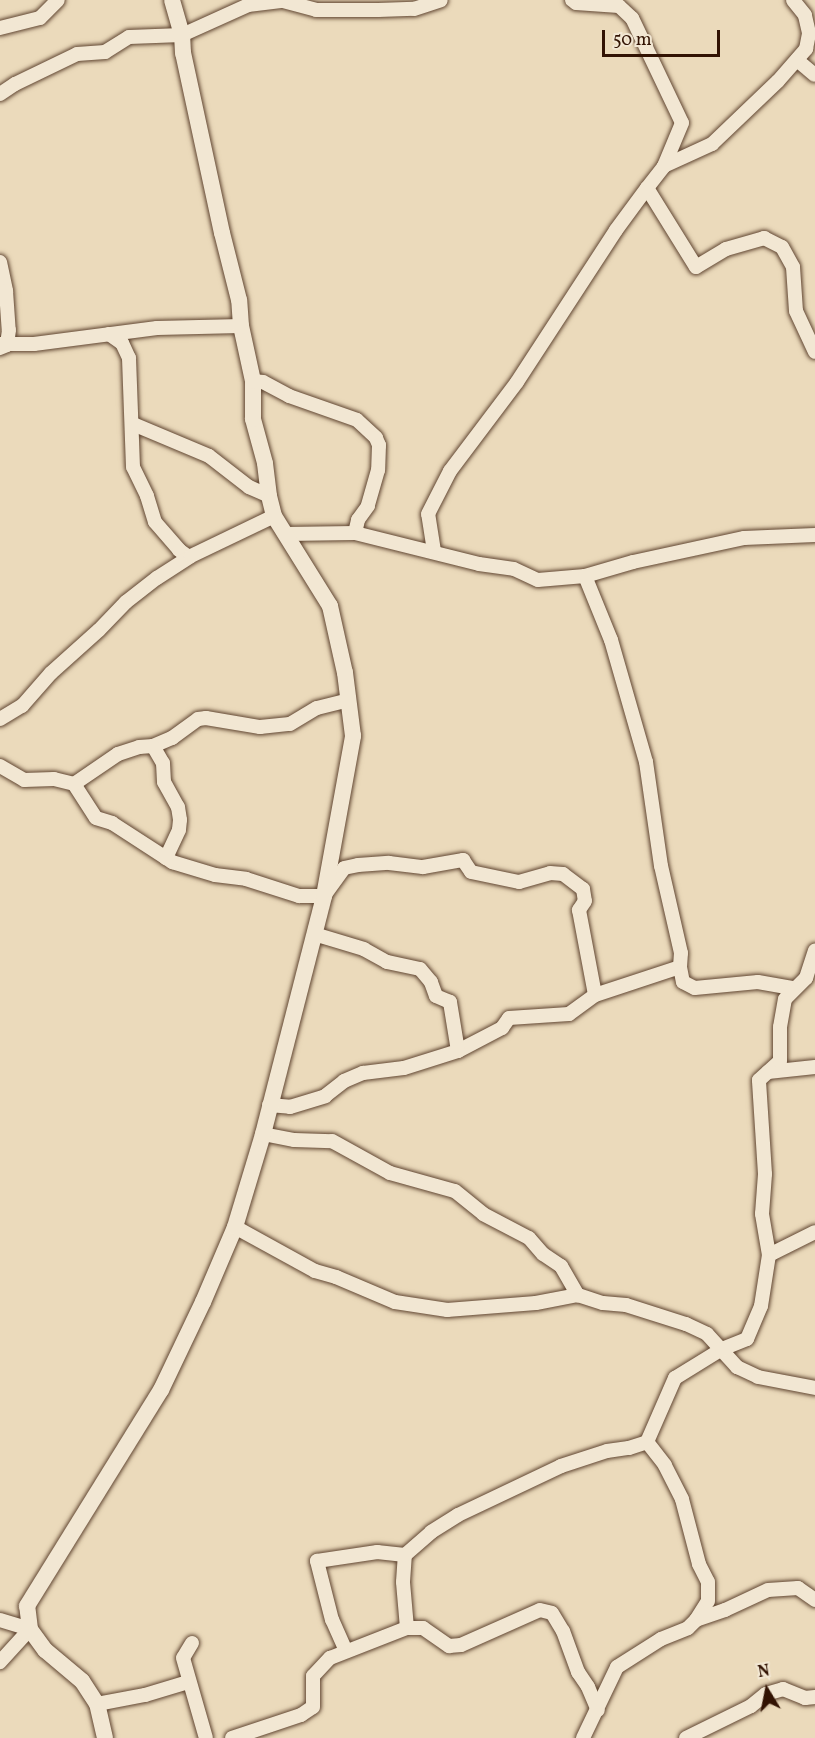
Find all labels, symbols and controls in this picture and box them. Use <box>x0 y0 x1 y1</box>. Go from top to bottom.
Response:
scale bar <box>605 18 724 56</box>
text: 50 m <box>613 28 652 53</box>
north arrow <box>737 1660 797 1720</box>
text: N <box>756 1660 772 1684</box>

